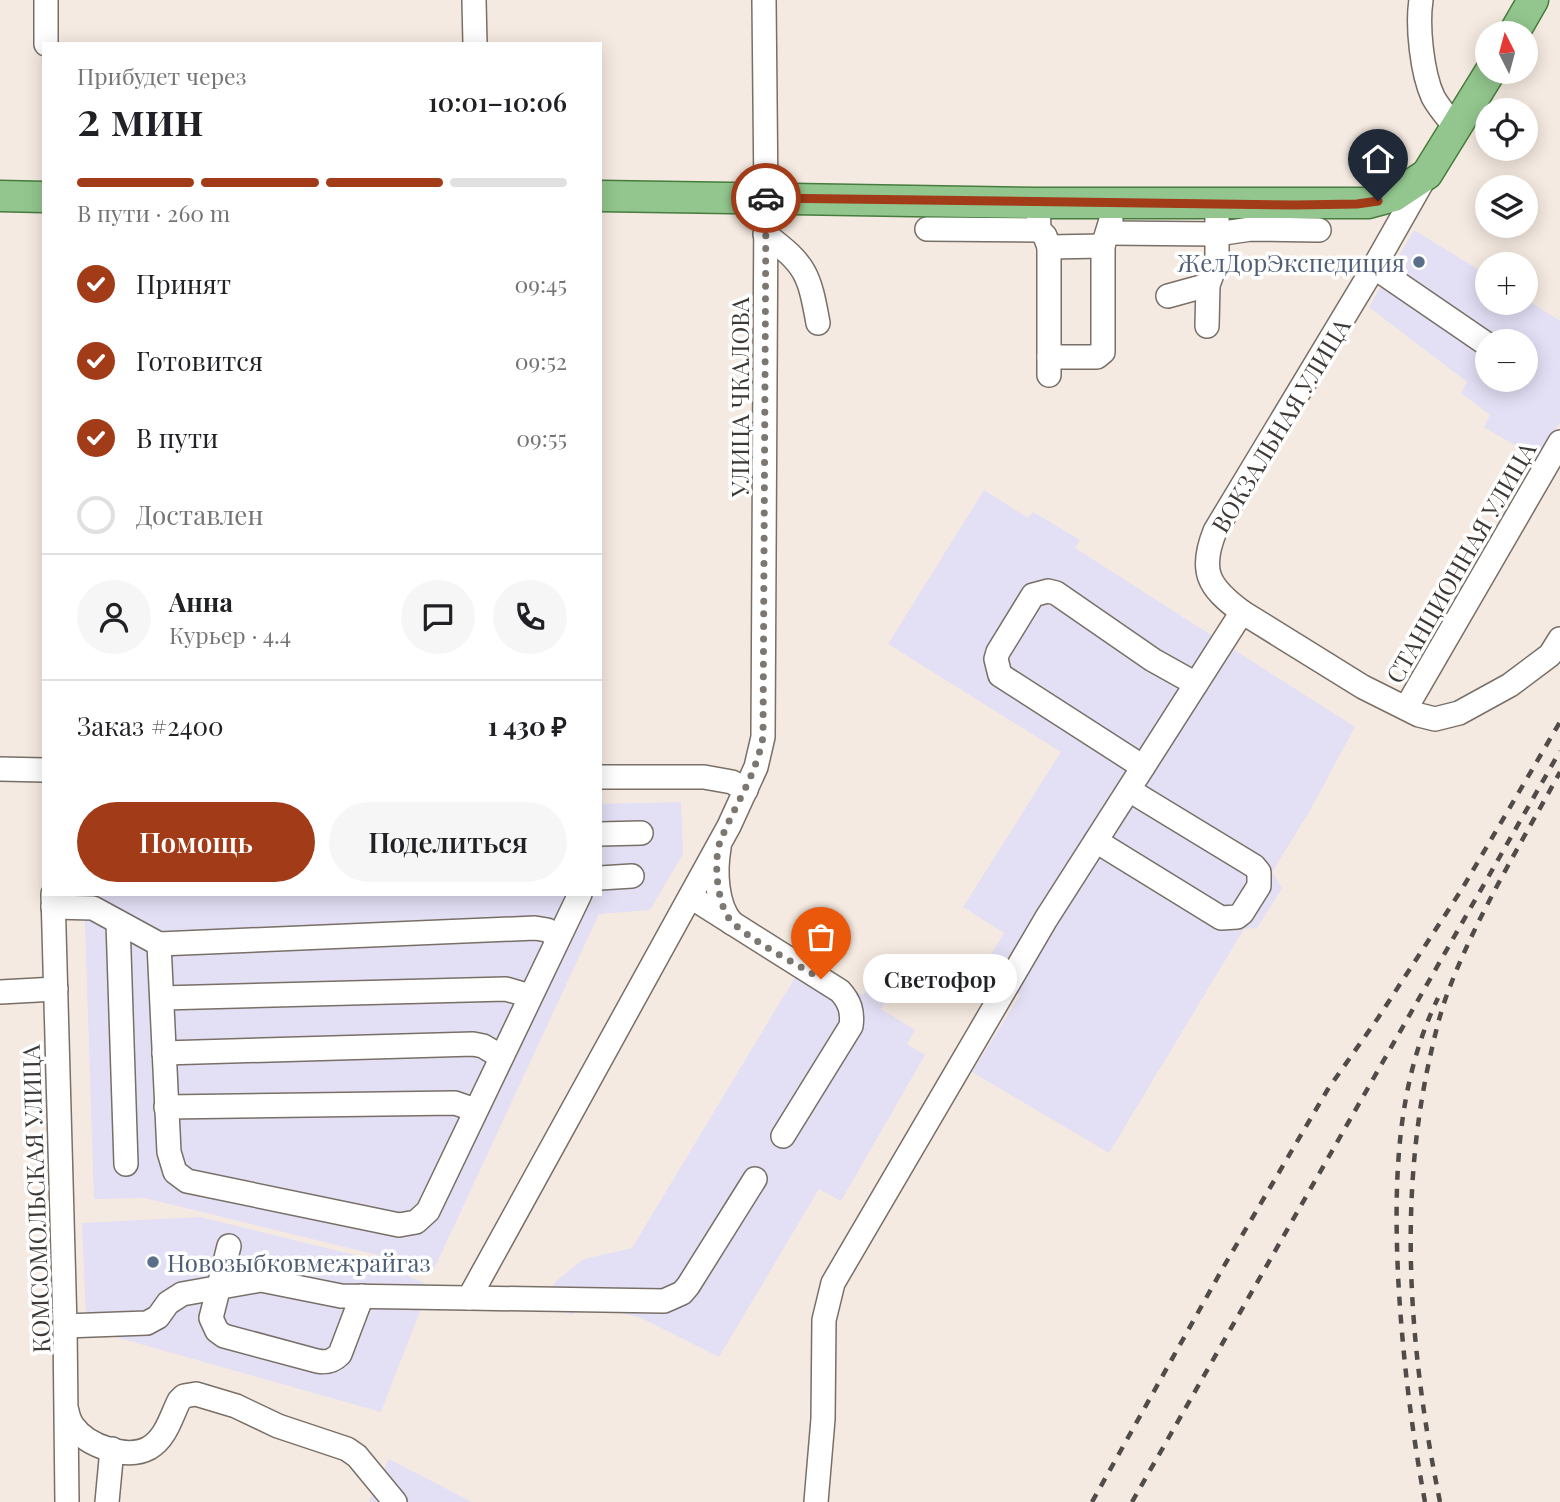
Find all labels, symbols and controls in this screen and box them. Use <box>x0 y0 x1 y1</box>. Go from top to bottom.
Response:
north arrow <box>1475 21 1538 84</box>
map controls <box>1475 21 1538 392</box>
text: Прибудет через <box>77 60 246 91</box>
text: 10:01–10:06 <box>428 84 567 119</box>
text: 2 мин <box>77 86 203 148</box>
button: locate <box>1475 98 1538 161</box>
pin <box>1348 129 1408 201</box>
icon: home <box>1359 140 1397 178</box>
courier <box>731 163 801 233</box>
button: layers <box>1475 175 1538 238</box>
icon: car <box>747 179 785 217</box>
text: В пути · 260 m <box>77 197 230 228</box>
place label: ЖелДорЭкспедиция <box>1177 246 1405 278</box>
button: + <box>1475 252 1538 315</box>
marker: ЖелДорЭкспедиция <box>1411 254 1427 270</box>
icon: check <box>77 265 115 303</box>
text: Принят <box>136 266 231 301</box>
text: 09:45 <box>514 268 567 299</box>
street label: УЛИЦА ЧКАЛОВА <box>723 296 755 498</box>
street label: ВОКЗАЛЬНАЯ УЛИЦА <box>1203 311 1357 538</box>
button: − <box>1475 329 1538 392</box>
icon: check <box>77 342 115 380</box>
text: Готовится <box>136 343 263 378</box>
text: 09:52 <box>515 345 567 376</box>
icon: check <box>77 419 115 457</box>
text: В пути <box>136 420 218 455</box>
text: 09:55 <box>516 422 567 453</box>
street label: СТАНЦИОННАЯ УЛИЦА <box>1378 435 1543 688</box>
text: Доставлен <box>136 497 263 532</box>
button: person <box>77 580 151 654</box>
button: chat <box>401 580 475 654</box>
button: phone <box>493 580 567 654</box>
text: Анна <box>169 584 233 619</box>
text: Курьер · 4.4 <box>169 619 291 650</box>
text: Заказ #2400 <box>77 708 224 743</box>
text: 1 430 ₽ <box>488 708 567 743</box>
button: Помощь <box>77 802 315 882</box>
button: Поделиться <box>329 802 567 882</box>
pin <box>791 907 851 979</box>
icon: bag <box>802 918 840 956</box>
callout: Светофор <box>863 954 1017 1004</box>
text: Светофор <box>884 963 996 994</box>
street label: КОМСОМОЛЬСКАЯ УЛИЦА <box>14 1043 56 1354</box>
place label: Новозыбковмежрайгаз <box>167 1246 431 1278</box>
marker: Новозыбковмежрайгаз <box>145 1254 161 1270</box>

